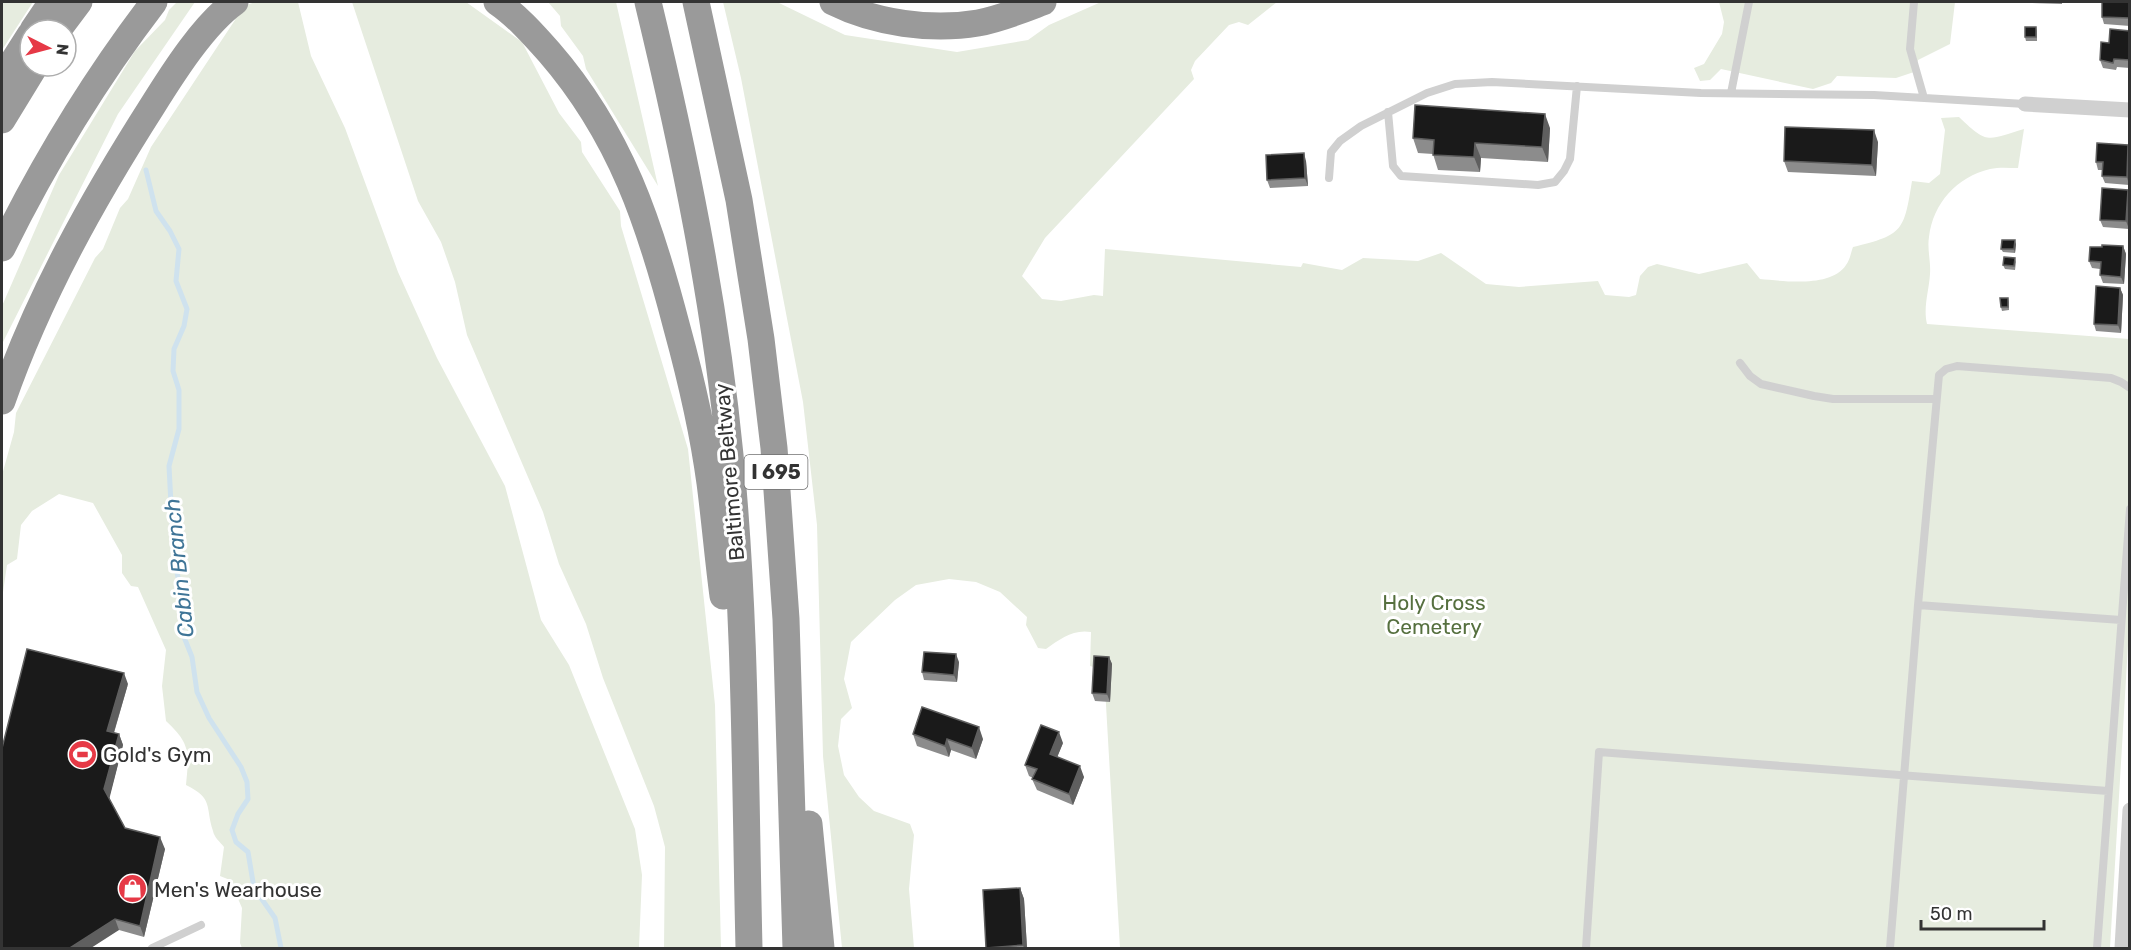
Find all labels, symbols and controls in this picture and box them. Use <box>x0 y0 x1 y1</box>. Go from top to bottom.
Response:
north arrow <box>18 18 78 78</box>
text: N <box>52 43 72 56</box>
street label: Baltimore Beltway <box>709 382 749 562</box>
road number: I 695 <box>744 455 808 489</box>
water label: Cabin Branch <box>158 497 200 639</box>
park label: Holy Cross Cemetery <box>1382 590 1486 639</box>
sports icon: Gold's Gym <box>66 738 98 770</box>
place label: Gold's Gym <box>103 742 212 767</box>
shop icon: Men's Wearhouse <box>117 873 149 905</box>
place label: Men's Wearhouse <box>154 877 322 902</box>
scale bar <box>1921 893 2044 931</box>
text: 50 m <box>1930 903 1973 925</box>

